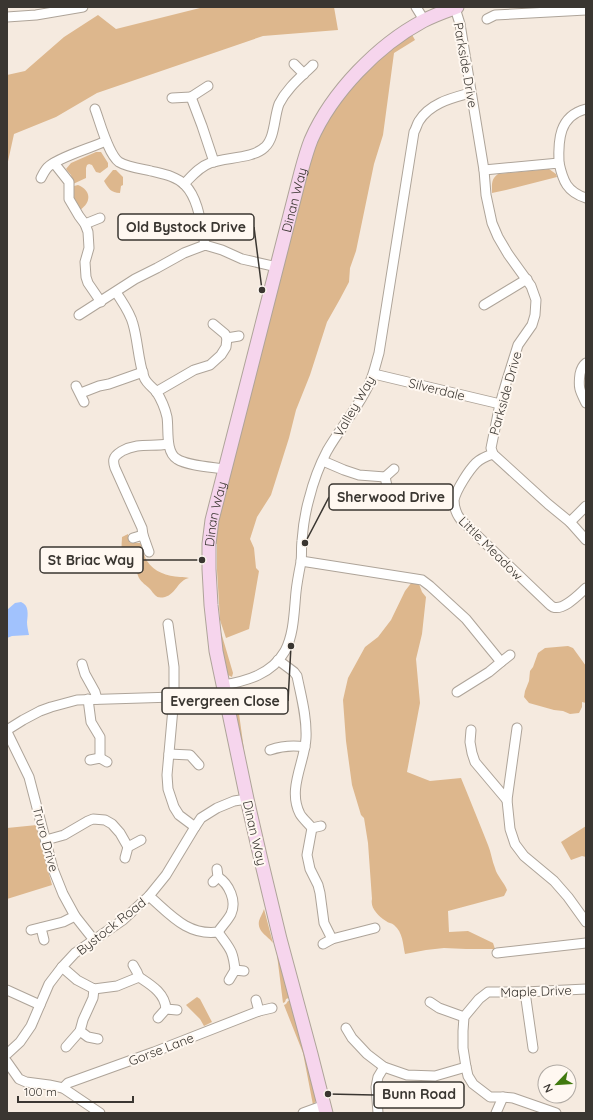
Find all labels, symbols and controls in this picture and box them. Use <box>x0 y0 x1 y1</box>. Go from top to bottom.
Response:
street label: Parkside Drive <box>451 21 481 109</box>
street label: Dinan Way <box>278 166 310 234</box>
callout: Old Bystock Drive <box>118 214 254 240</box>
text: Old Bystock Drive <box>126 218 246 236</box>
street label: Parkside Drive <box>485 349 525 437</box>
street label: Valley Way <box>330 373 378 439</box>
street label: Silverdale <box>407 374 467 404</box>
street label: Dinan Way <box>201 480 230 548</box>
callout: Sherwood Drive <box>329 484 453 510</box>
text: Sherwood Drive <box>337 488 445 506</box>
street label: Little Meadow <box>456 513 526 583</box>
callout: St Briac Way <box>40 547 143 573</box>
text: St Briac Way <box>48 551 134 569</box>
callout: Evergreen Close <box>162 688 288 714</box>
text: Evergreen Close <box>170 692 280 710</box>
street label: Dinan Way <box>240 799 270 867</box>
street label: Truro Drive <box>30 805 62 873</box>
street label: Bystock Road <box>73 894 149 958</box>
street label: Maple Drive <box>500 982 572 1000</box>
street label: Gorse Lane <box>126 1029 196 1069</box>
north arrow <box>537 1064 577 1104</box>
scale bar <box>18 1078 133 1104</box>
callout: Bunn Road <box>374 1082 464 1108</box>
text: N <box>540 1082 556 1095</box>
text: 100 m <box>24 1084 57 1099</box>
text: Bunn Road <box>382 1085 456 1103</box>

